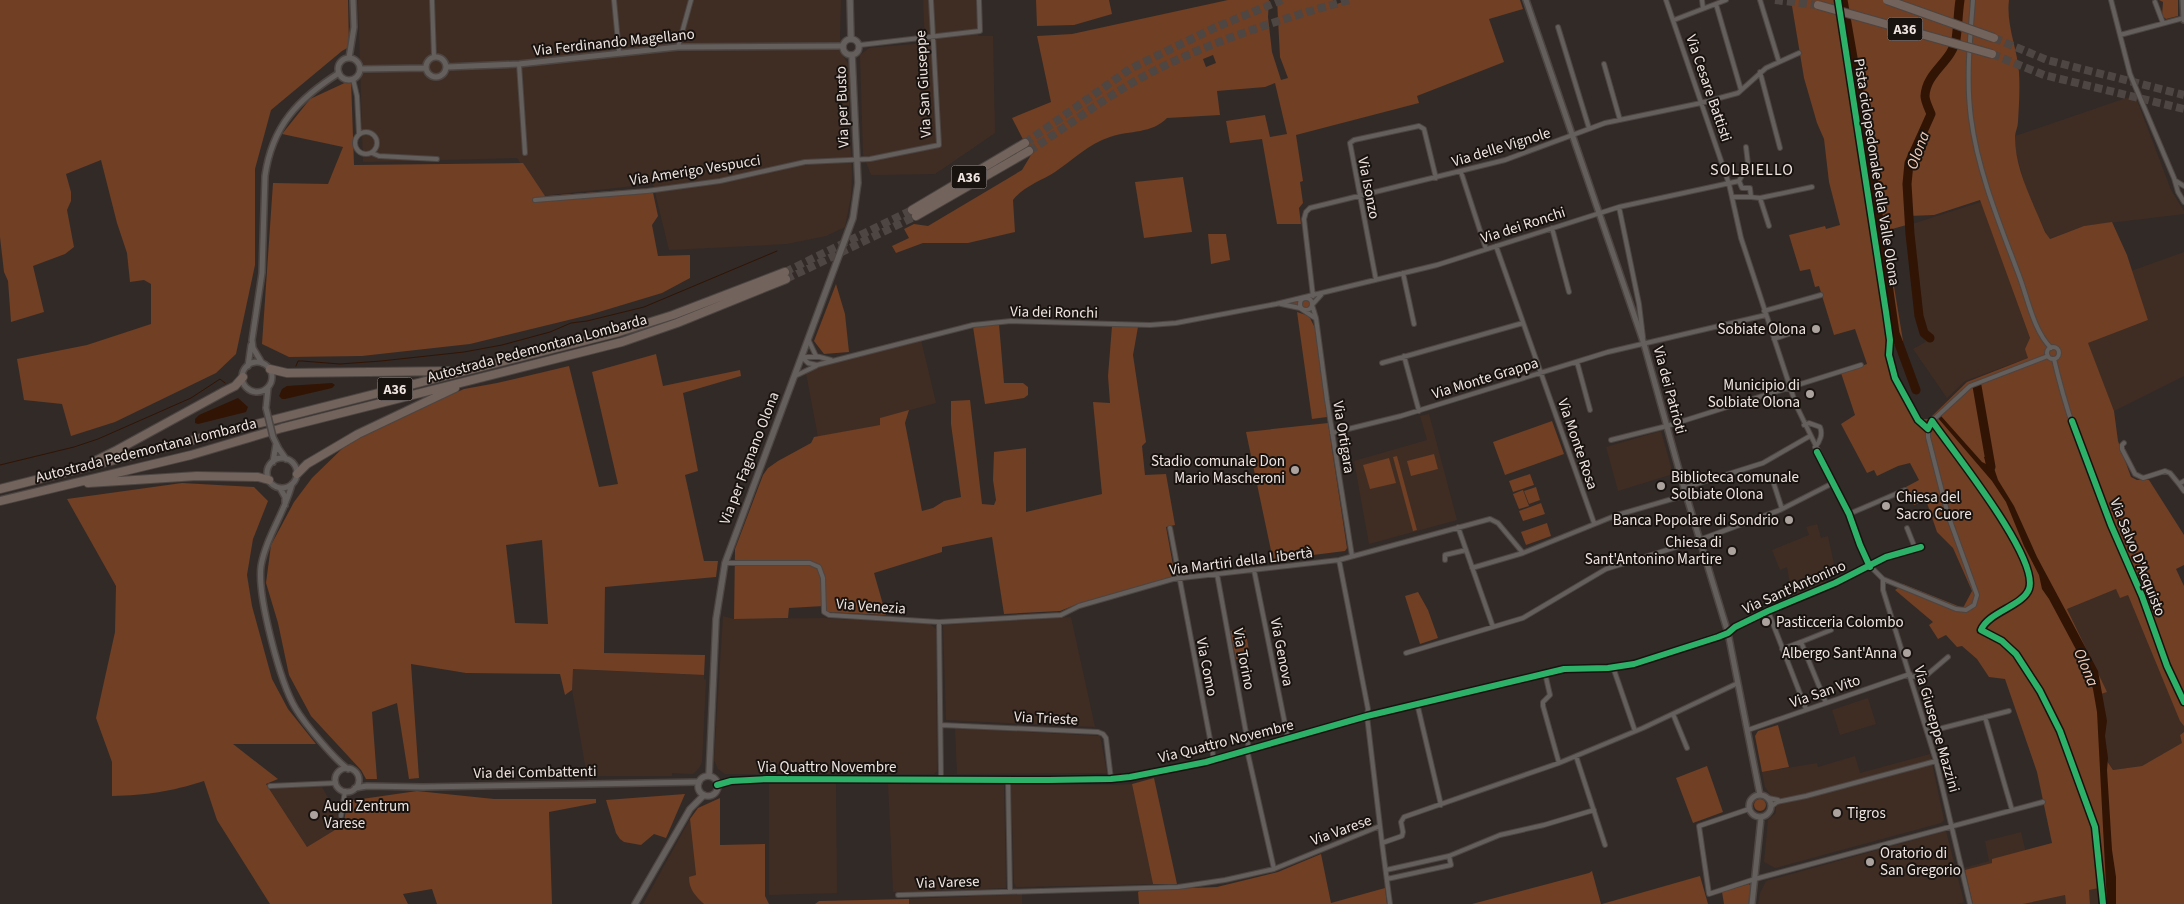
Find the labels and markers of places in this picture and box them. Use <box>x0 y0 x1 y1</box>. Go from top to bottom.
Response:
place label: Sobiate Olona <box>1718 319 1806 340</box>
marker: Sobiate Olona <box>1810 323 1822 335</box>
place label: Municipio di Solbiate Olona <box>1708 375 1800 413</box>
marker: Municipio di Solbiate Olona <box>1804 388 1816 400</box>
place label: Stadio comunale Don Mario Mascheroni <box>1151 451 1285 489</box>
marker: Stadio comunale Don Mario Mascheroni <box>1289 464 1301 476</box>
place label: Biblioteca comunale Solbiate Olona <box>1671 467 1799 505</box>
marker: Biblioteca comunale Solbiate Olona <box>1655 480 1667 492</box>
place label: Chiesa del Sacro Cuore <box>1896 487 1972 525</box>
marker: Chiesa del Sacro Cuore <box>1880 500 1892 512</box>
place label: Banca Popolare di Sondrio <box>1613 510 1779 531</box>
marker: Banca Popolare di Sondrio <box>1783 514 1795 526</box>
place label: Chiesa di Sant'Antonino Martire <box>1585 532 1722 570</box>
marker: Chiesa di Sant'Antonino Martire <box>1726 545 1738 557</box>
place label: Pasticceria Colombo <box>1776 612 1904 633</box>
marker: Pasticceria Colombo <box>1760 616 1772 628</box>
place label: Albergo Sant'Anna <box>1782 643 1897 664</box>
marker: Albergo Sant'Anna <box>1901 647 1913 659</box>
place label: Audi Zentrum Varese <box>324 796 410 834</box>
place label: Tigros <box>1847 803 1886 824</box>
marker: Tigros <box>1831 807 1843 819</box>
marker: Audi Zentrum Varese <box>308 809 320 821</box>
place label: Oratorio di San Gregorio <box>1880 843 1961 881</box>
marker: Oratorio di San Gregorio <box>1864 856 1876 868</box>

